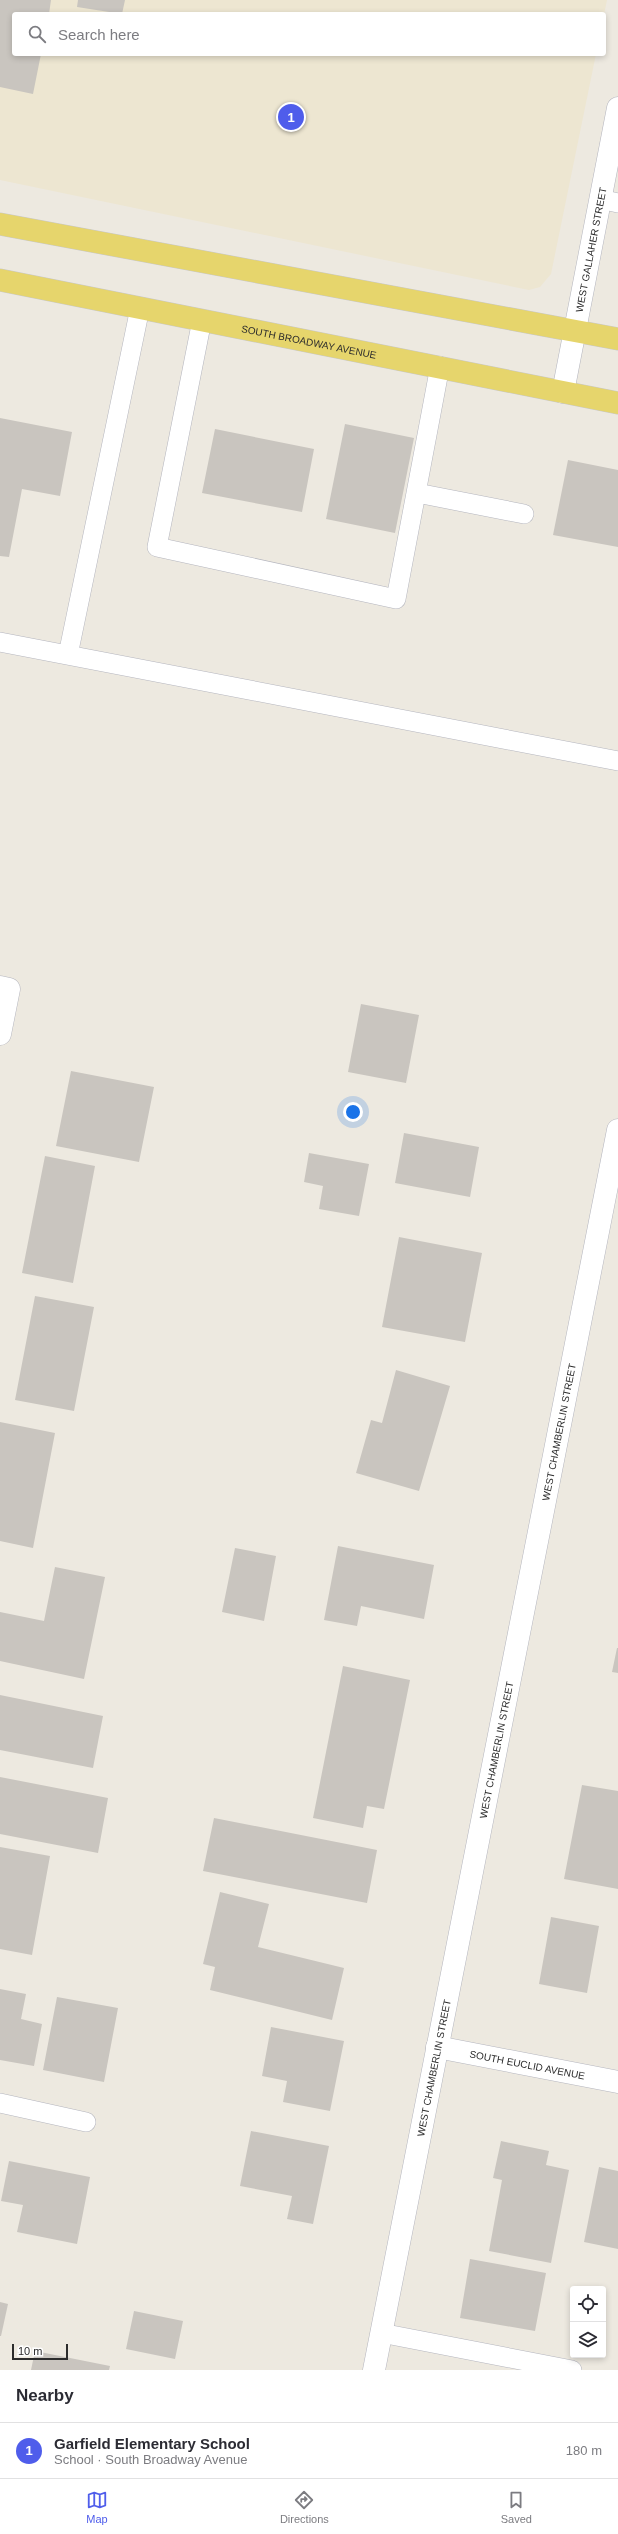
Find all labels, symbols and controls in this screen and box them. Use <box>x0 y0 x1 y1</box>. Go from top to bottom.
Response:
search box <box>12 12 606 56</box>
icon: search <box>26 23 48 45</box>
text: Search here <box>58 26 140 43</box>
pin: 1 <box>278 102 304 132</box>
street label: WEST GALLAHER STREET <box>573 186 608 313</box>
street label: SOUTH BROADWAY AVENUE <box>240 323 378 360</box>
your location <box>343 1102 363 1122</box>
street label: WEST CHAMBERLIN STREET <box>540 1363 577 1501</box>
street label: WEST CHAMBERLIN STREET <box>477 1680 515 1819</box>
street label: WEST CHAMBERLIN STREET <box>415 1998 452 2137</box>
street label: SOUTH EUCLID AVENUE <box>469 2048 586 2081</box>
map controls <box>570 2286 606 2358</box>
button: locate <box>570 2286 606 2322</box>
button: layers <box>570 2322 606 2358</box>
scale bar <box>12 2342 68 2361</box>
text: 10 m <box>18 2345 42 2357</box>
text: Nearby <box>16 2386 74 2405</box>
text: Garfield Elementary School <box>54 2435 250 2452</box>
text: 1 <box>25 2443 33 2458</box>
text: 180 m <box>566 2443 602 2458</box>
text: School · South Broadway Avenue <box>54 2452 247 2467</box>
tab: Map <box>86 2489 108 2525</box>
tab: Directions <box>280 2489 329 2525</box>
tab: Saved <box>501 2489 532 2525</box>

